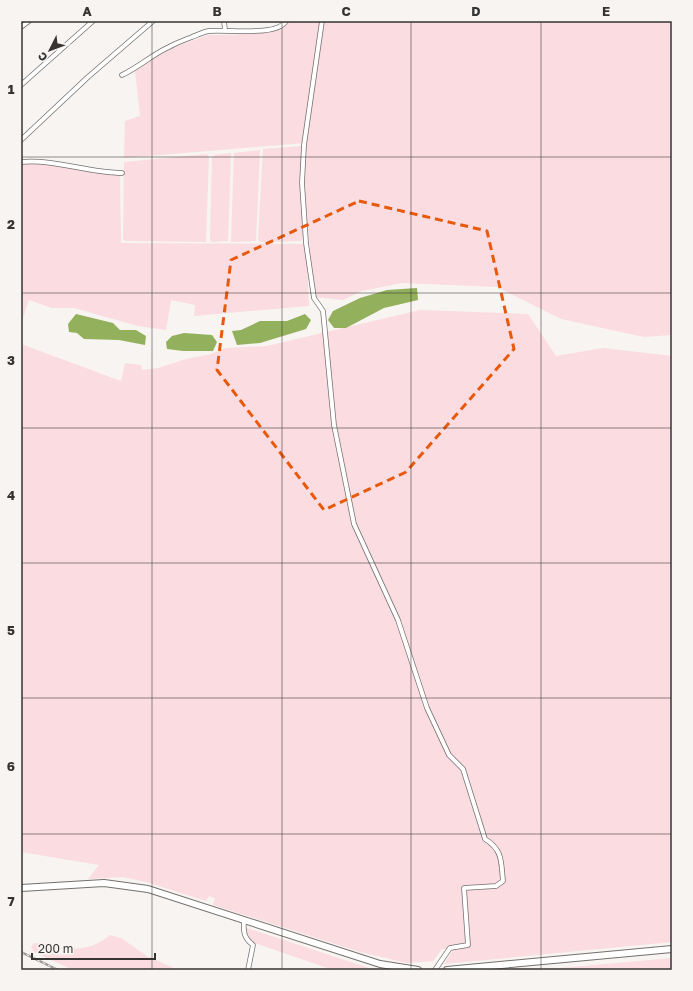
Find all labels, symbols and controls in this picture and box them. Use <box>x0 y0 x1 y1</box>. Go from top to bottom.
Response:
text: A <box>82 3 92 19</box>
text: B <box>212 3 222 19</box>
text: C <box>341 3 351 19</box>
text: D <box>471 3 481 19</box>
text: E <box>602 3 610 19</box>
north arrow <box>30 30 70 70</box>
text: С <box>35 50 50 64</box>
text: 1 <box>8 81 15 97</box>
text: 2 <box>7 216 15 232</box>
text: 3 <box>7 352 15 368</box>
text: 4 <box>7 487 15 503</box>
text: 5 <box>7 622 15 638</box>
text: 6 <box>7 758 15 774</box>
text: 7 <box>7 893 15 909</box>
scale bar <box>32 935 155 961</box>
text: 200 m <box>38 941 73 956</box>

